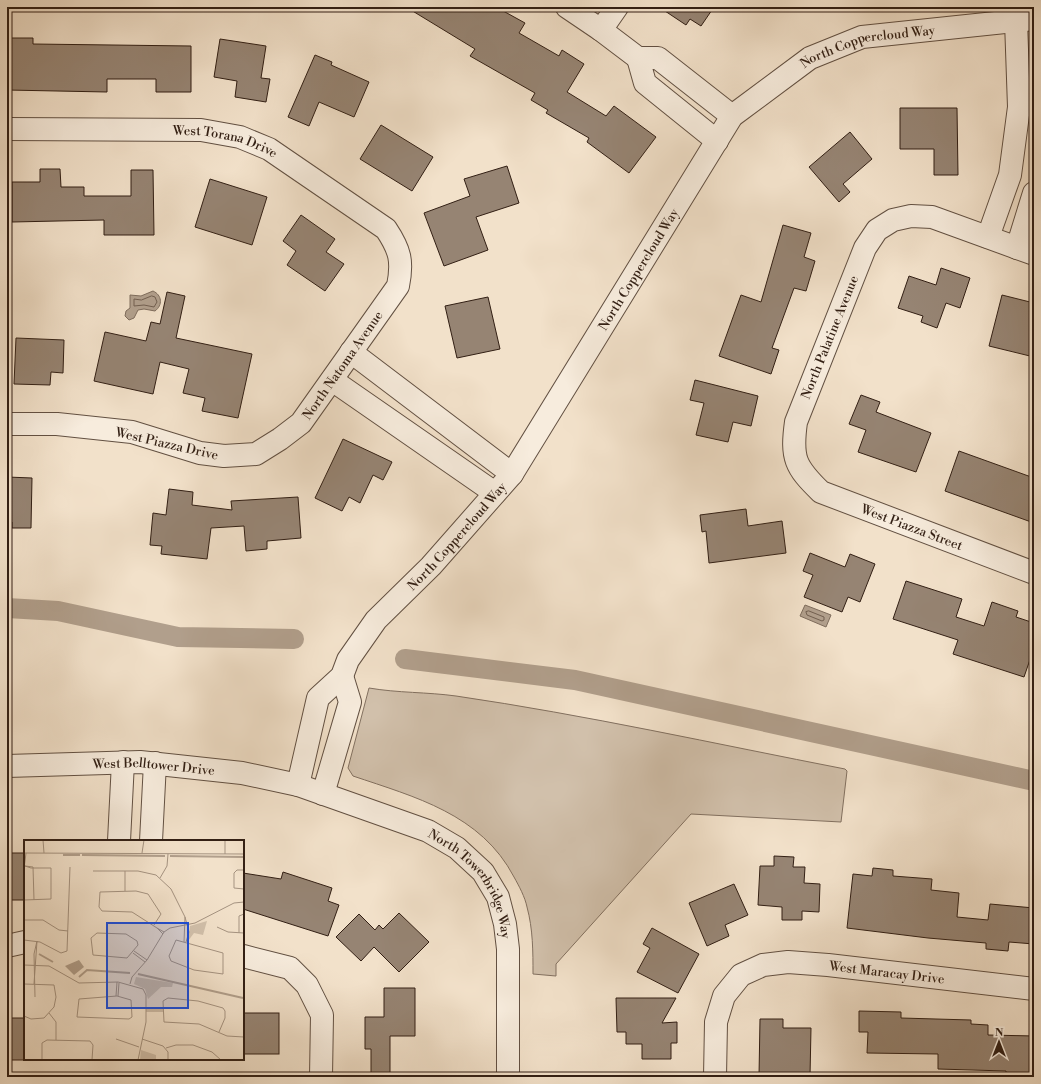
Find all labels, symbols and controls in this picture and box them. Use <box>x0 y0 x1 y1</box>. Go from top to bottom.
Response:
street label: North Coppercloud Way <box>797 22 936 72</box>
street label: West Torana Drive <box>172 123 281 162</box>
street label: North Coppercloud Way <box>595 205 683 333</box>
street label: North Palatine Avenue <box>798 273 862 402</box>
street label: North Natoma Avenue <box>299 308 387 423</box>
street label: West Piazza Drive <box>113 424 220 464</box>
street label: North Coppercloud Way <box>404 479 510 594</box>
street label: West Piazza Street <box>858 501 965 554</box>
street label: West Belltower Drive <box>91 755 216 779</box>
street label: North Towerbridge Way <box>425 826 514 940</box>
inset map <box>24 840 244 1060</box>
street label: West Maracay Drive <box>827 958 946 988</box>
north arrow <box>979 1022 1019 1062</box>
text: N <box>995 1026 1004 1040</box>

